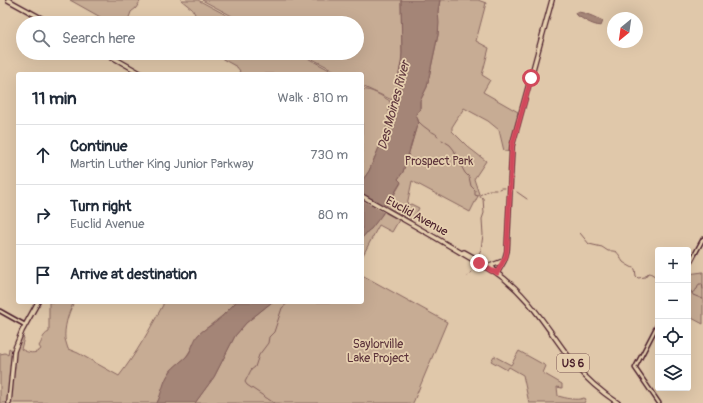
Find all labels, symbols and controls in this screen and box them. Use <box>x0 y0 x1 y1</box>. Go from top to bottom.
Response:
north arrow <box>607 12 643 48</box>
search box <box>16 16 364 60</box>
icon: search <box>30 27 52 49</box>
text: Search here <box>62 29 135 48</box>
water label: Des Moines River <box>374 57 414 151</box>
route start <box>522 69 540 87</box>
text: 11 min <box>32 88 77 109</box>
text: Walk · 810 m <box>278 90 348 106</box>
text: Continue <box>70 137 128 156</box>
icon: ahead <box>32 144 54 166</box>
text: 730 m <box>311 147 348 163</box>
park label: Prospect Park <box>405 154 473 169</box>
text: Martin Luther King Junior Parkway <box>70 156 253 172</box>
street label: Euclid Avenue <box>383 193 451 240</box>
text: Turn right <box>70 197 131 216</box>
icon: right <box>32 204 54 226</box>
text: 80 m <box>318 207 348 223</box>
text: Euclid Avenue <box>70 216 144 232</box>
map controls <box>655 247 691 391</box>
button: + <box>655 247 691 283</box>
route end <box>470 254 488 272</box>
icon: arrive <box>32 264 54 286</box>
text: Arrive at destination <box>70 265 197 284</box>
button: − <box>655 283 691 319</box>
button: locate <box>655 319 691 355</box>
park label: Saylorville Lake Project <box>347 337 409 366</box>
road number: US 6 <box>557 354 589 372</box>
button: layers <box>655 355 691 391</box>

